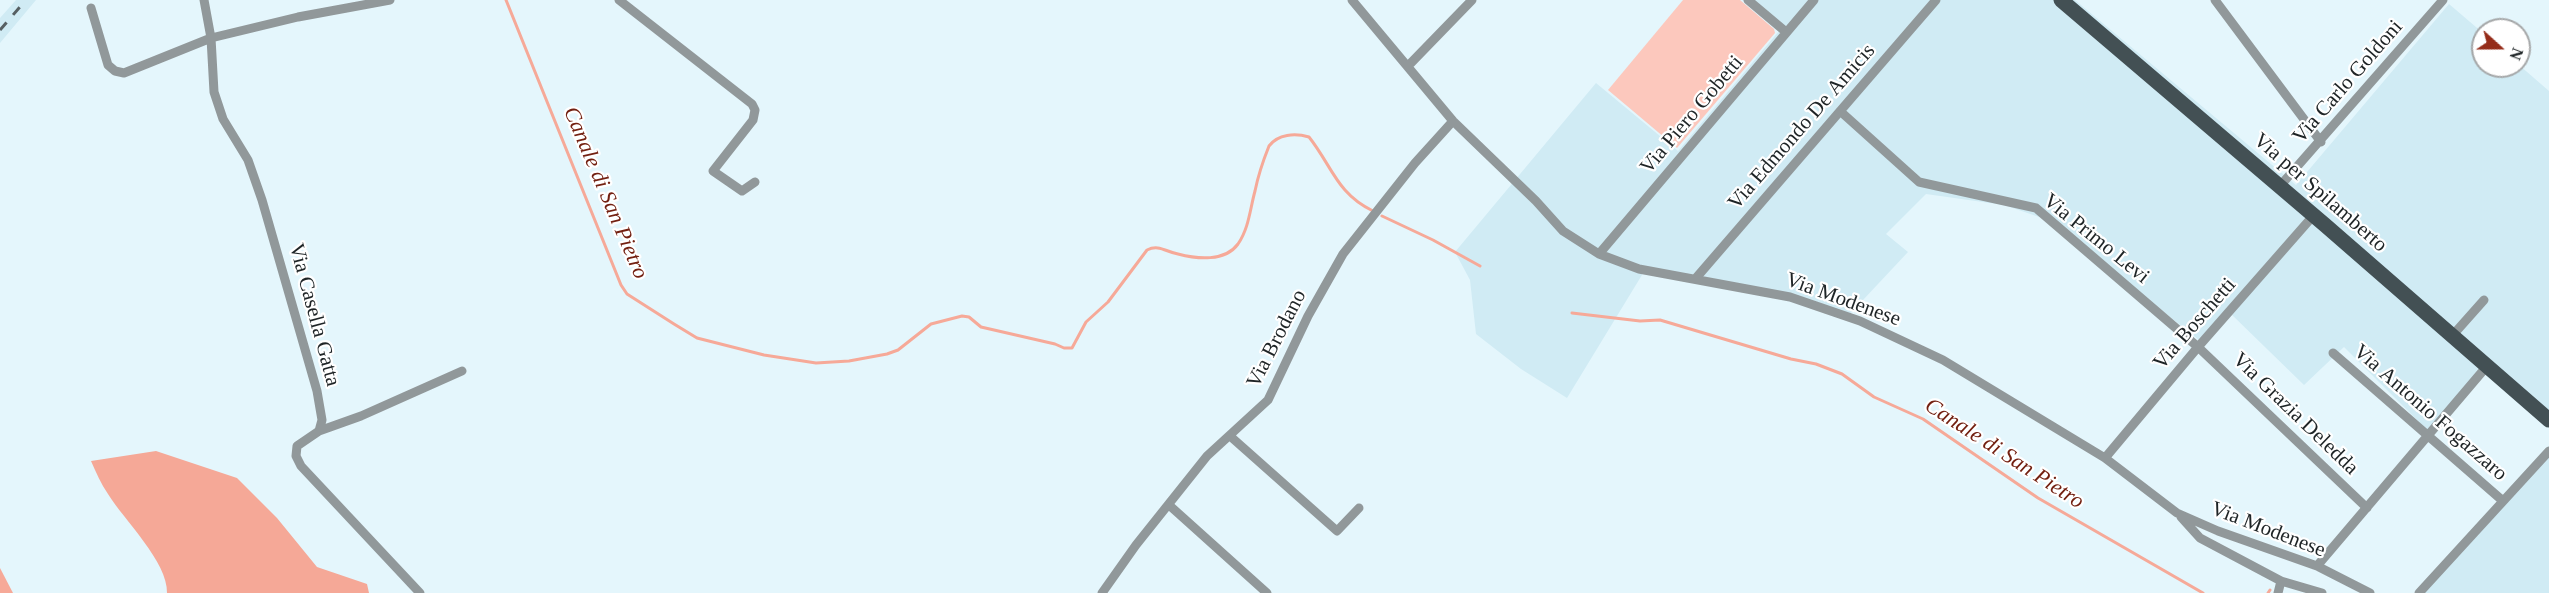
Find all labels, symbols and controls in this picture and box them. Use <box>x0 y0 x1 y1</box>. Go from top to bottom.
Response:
street label: Via Carlo Goldoni <box>2288 15 2408 149</box>
north arrow <box>2471 18 2531 78</box>
street label: Via Edmondo De Amicis <box>1723 39 1881 215</box>
text: N <box>2506 45 2526 62</box>
street label: Via Piero Gobetti <box>1635 51 1749 179</box>
water label: Canale di San Pietro <box>557 103 653 283</box>
street label: Via per Spilamberto <box>2248 128 2392 258</box>
street label: Via Primo Levi <box>2038 188 2154 290</box>
street label: Via Casella Gatta <box>283 241 345 389</box>
street label: Via Modenese <box>1782 268 1904 332</box>
street label: Via Boschetti <box>2148 273 2242 375</box>
street label: Via Brodano <box>1242 286 1312 392</box>
street label: Via Antonio Fogazzaro <box>2348 339 2512 487</box>
street label: Via Grazia Deledda <box>2227 347 2363 481</box>
water label: Canale di San Pietro <box>1920 393 2088 515</box>
street label: Via Modenese <box>2207 497 2329 563</box>

